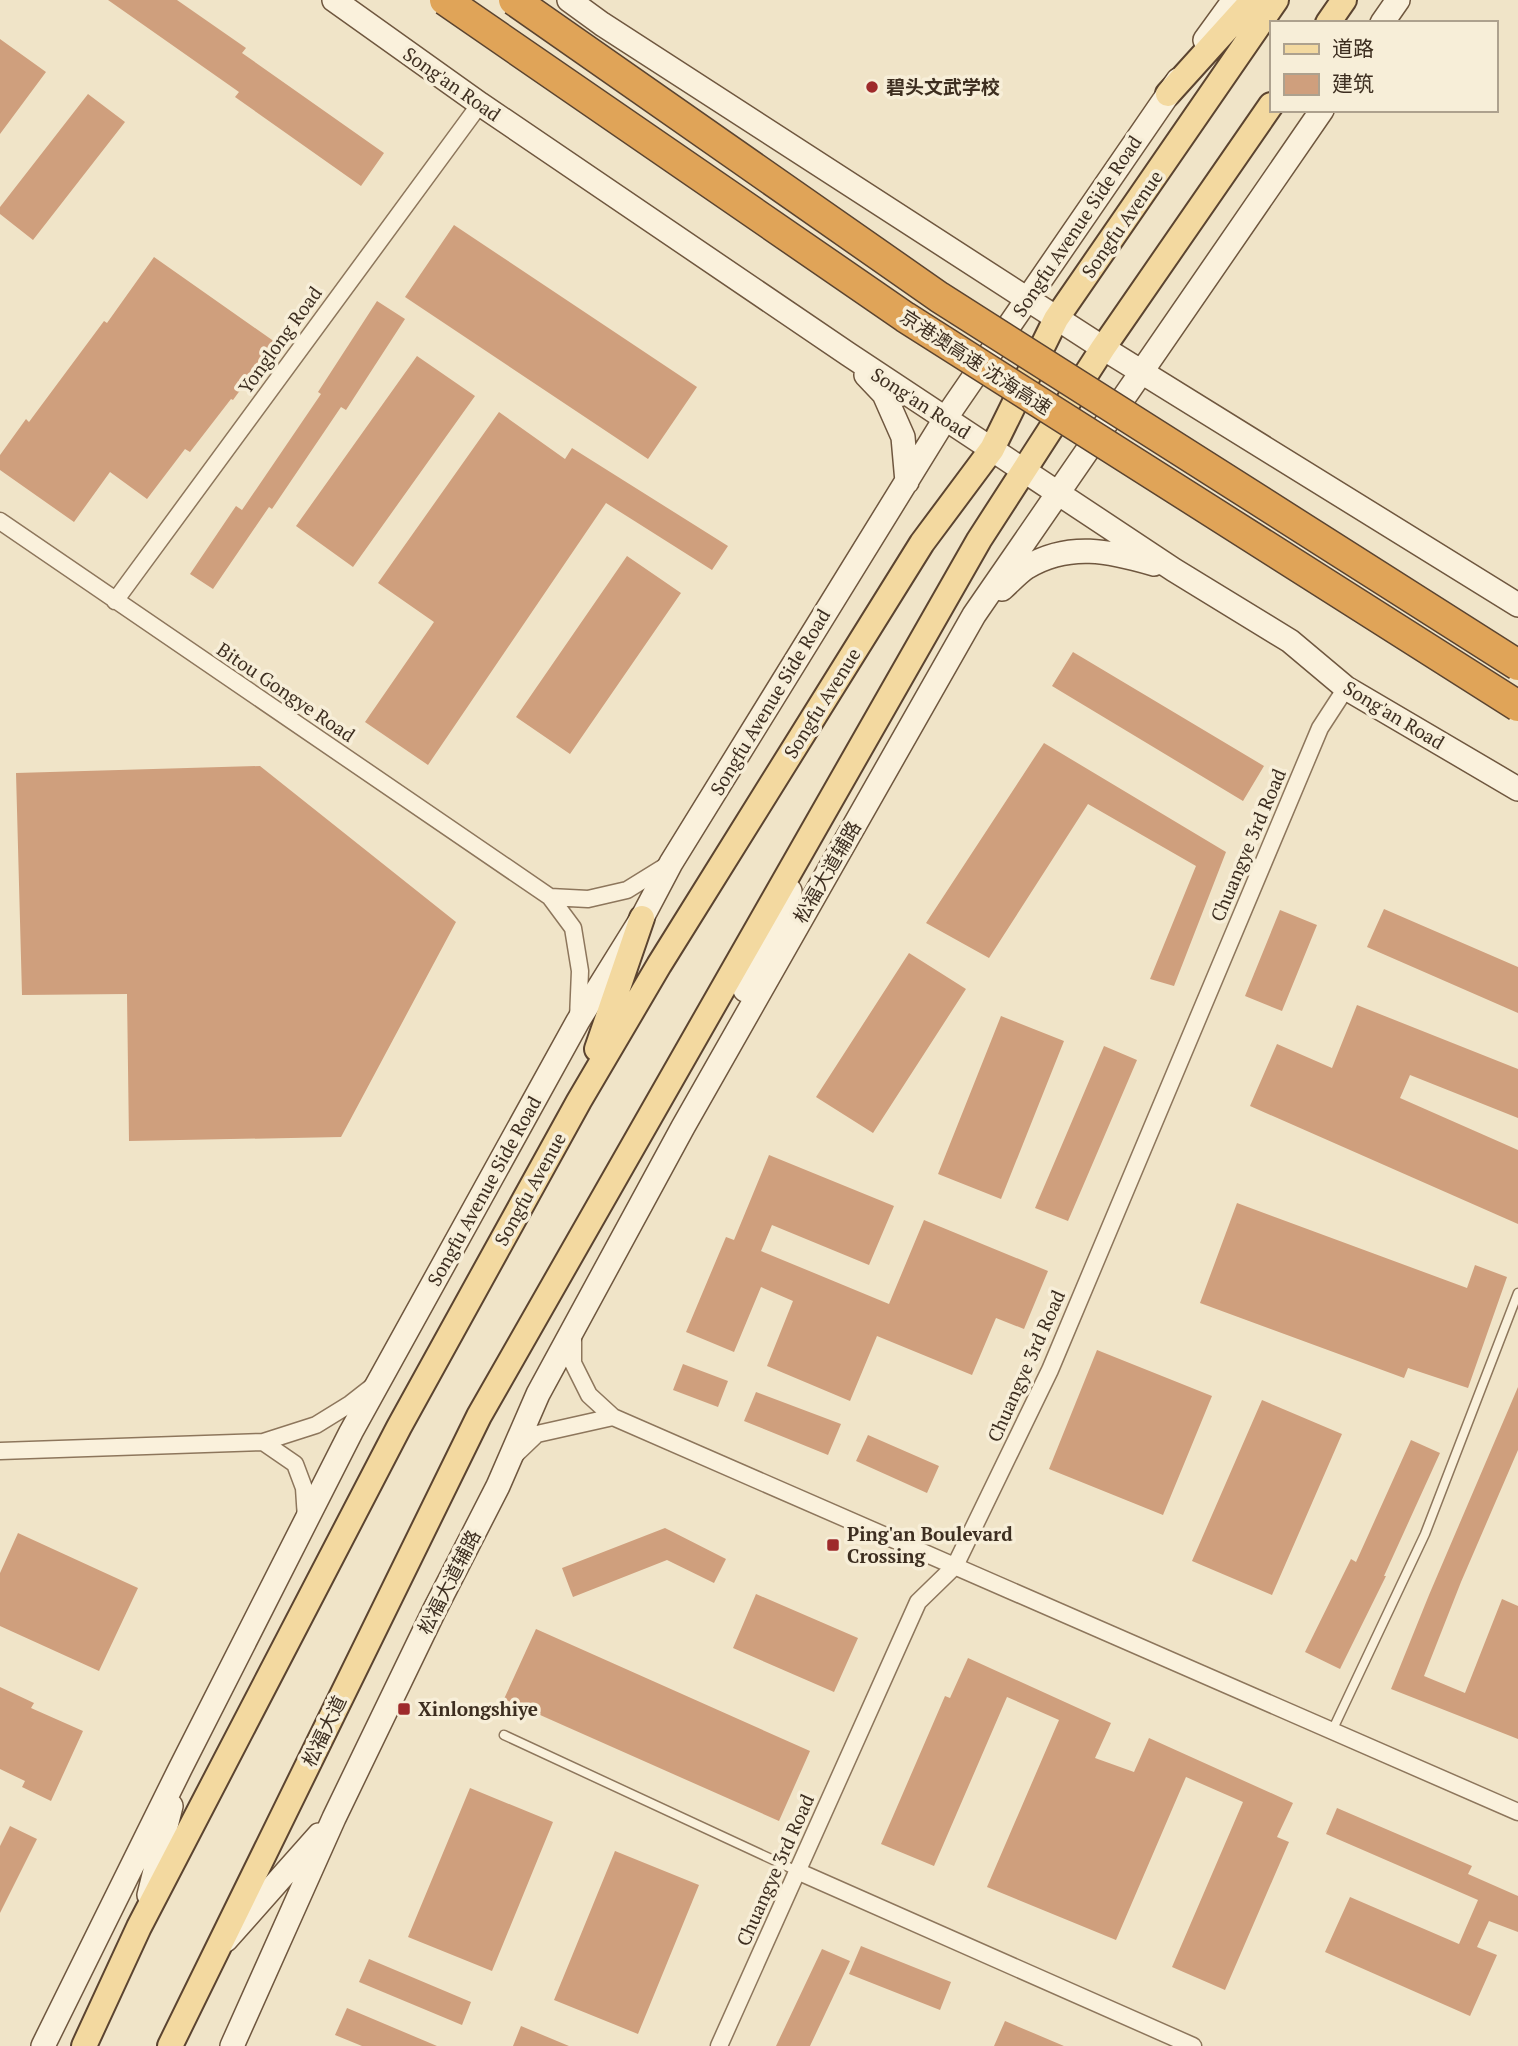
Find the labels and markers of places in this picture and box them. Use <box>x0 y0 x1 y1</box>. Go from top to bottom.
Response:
place label: 碧头文武学校 <box>886 74 1000 99</box>
marker: 碧头文武学校 <box>864 79 880 95</box>
place label: Ping'an Boulevard Crossing <box>847 1521 1013 1568</box>
marker: Ping'an Boulevard Crossing <box>825 1537 841 1553</box>
place label: Xinlongshiye <box>418 1696 538 1721</box>
marker: Xinlongshiye <box>396 1701 412 1717</box>

